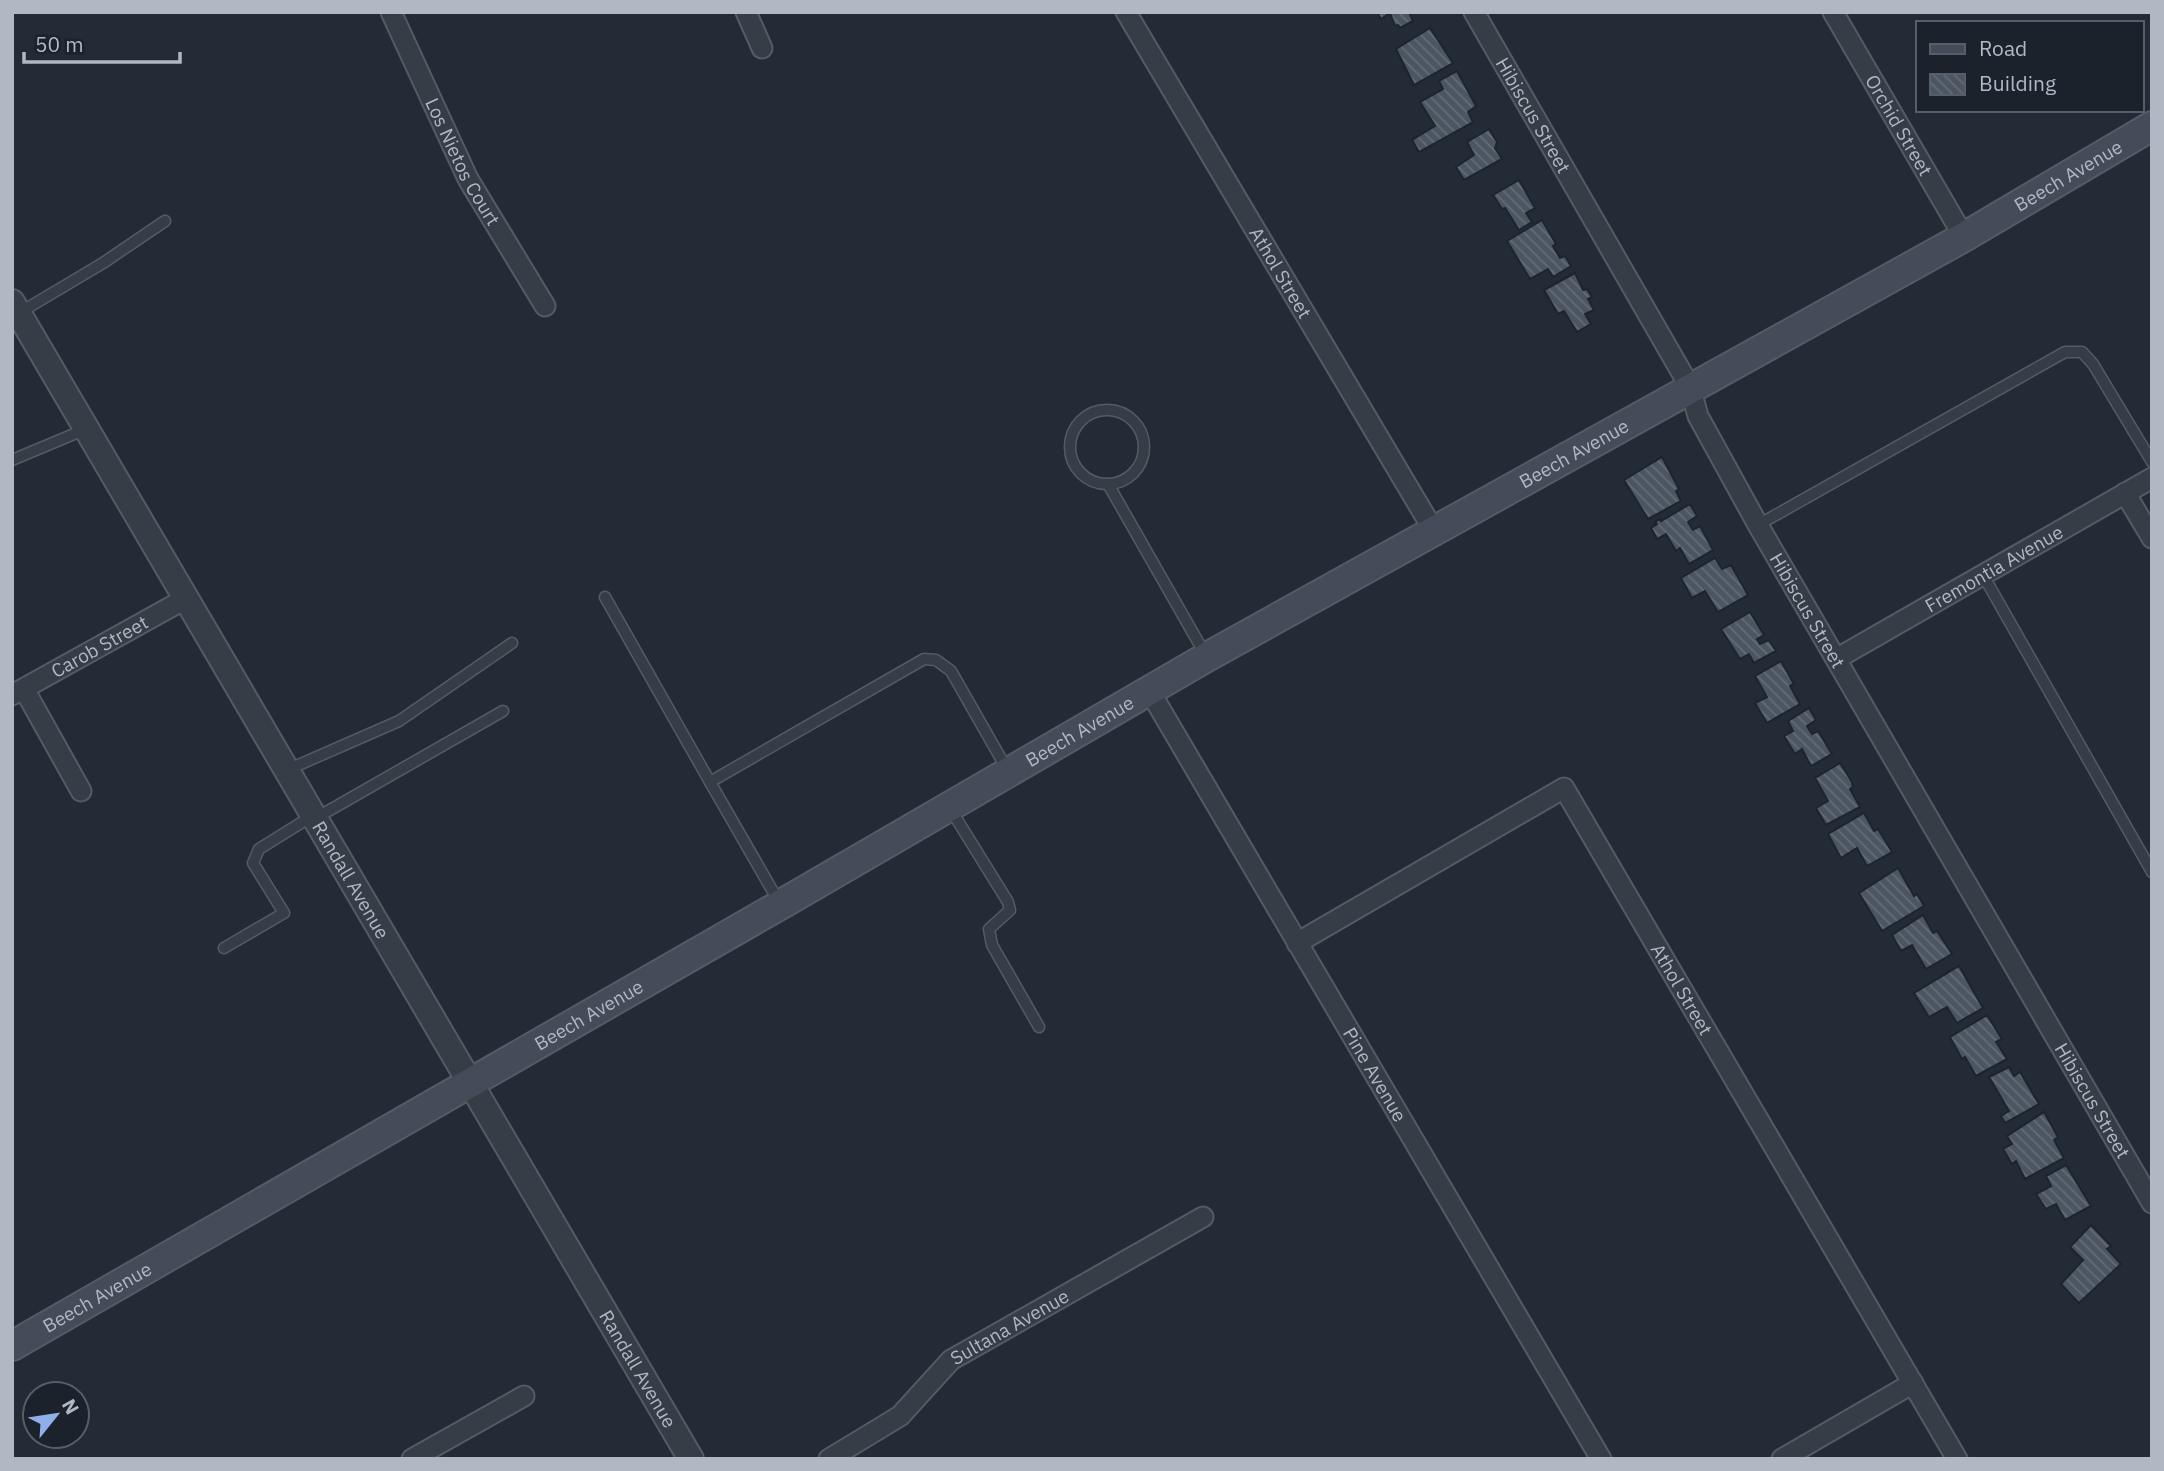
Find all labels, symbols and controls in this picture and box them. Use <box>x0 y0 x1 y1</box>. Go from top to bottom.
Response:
scale bar <box>24 21 180 65</box>
legend <box>1916 21 2143 112</box>
text: 50 m <box>35 30 84 58</box>
text: Road <box>1979 34 2027 62</box>
street label: Hibiscus Street <box>1491 53 1576 177</box>
text: Building <box>1979 69 2056 97</box>
street label: Orchid Street <box>1860 70 1938 180</box>
street label: Los Nietos Court <box>420 94 505 230</box>
street label: Beech Avenue <box>2010 134 2127 217</box>
street label: Athol Street <box>1244 223 1317 323</box>
street label: Beech Avenue <box>1515 413 1633 493</box>
street label: Fremontia Avenue <box>1921 520 2067 618</box>
street label: Hibiscus Street <box>1765 548 1851 672</box>
street label: Carob Street <box>47 610 152 683</box>
street label: Beech Avenue <box>1021 690 1138 772</box>
street label: Randall Avenue <box>307 817 395 943</box>
street label: Athol Street <box>1646 939 1718 1039</box>
street label: Beech Avenue <box>530 974 647 1056</box>
street label: Pine Avenue <box>1338 1023 1412 1126</box>
street label: Hibiscus Street <box>2050 1039 2135 1163</box>
street label: Beech Avenue <box>38 1257 156 1338</box>
street label: Sultana Avenue <box>946 1284 1073 1370</box>
street label: Randall Avenue <box>594 1306 682 1432</box>
north arrow <box>21 1380 91 1450</box>
text: N <box>57 1395 85 1418</box>

